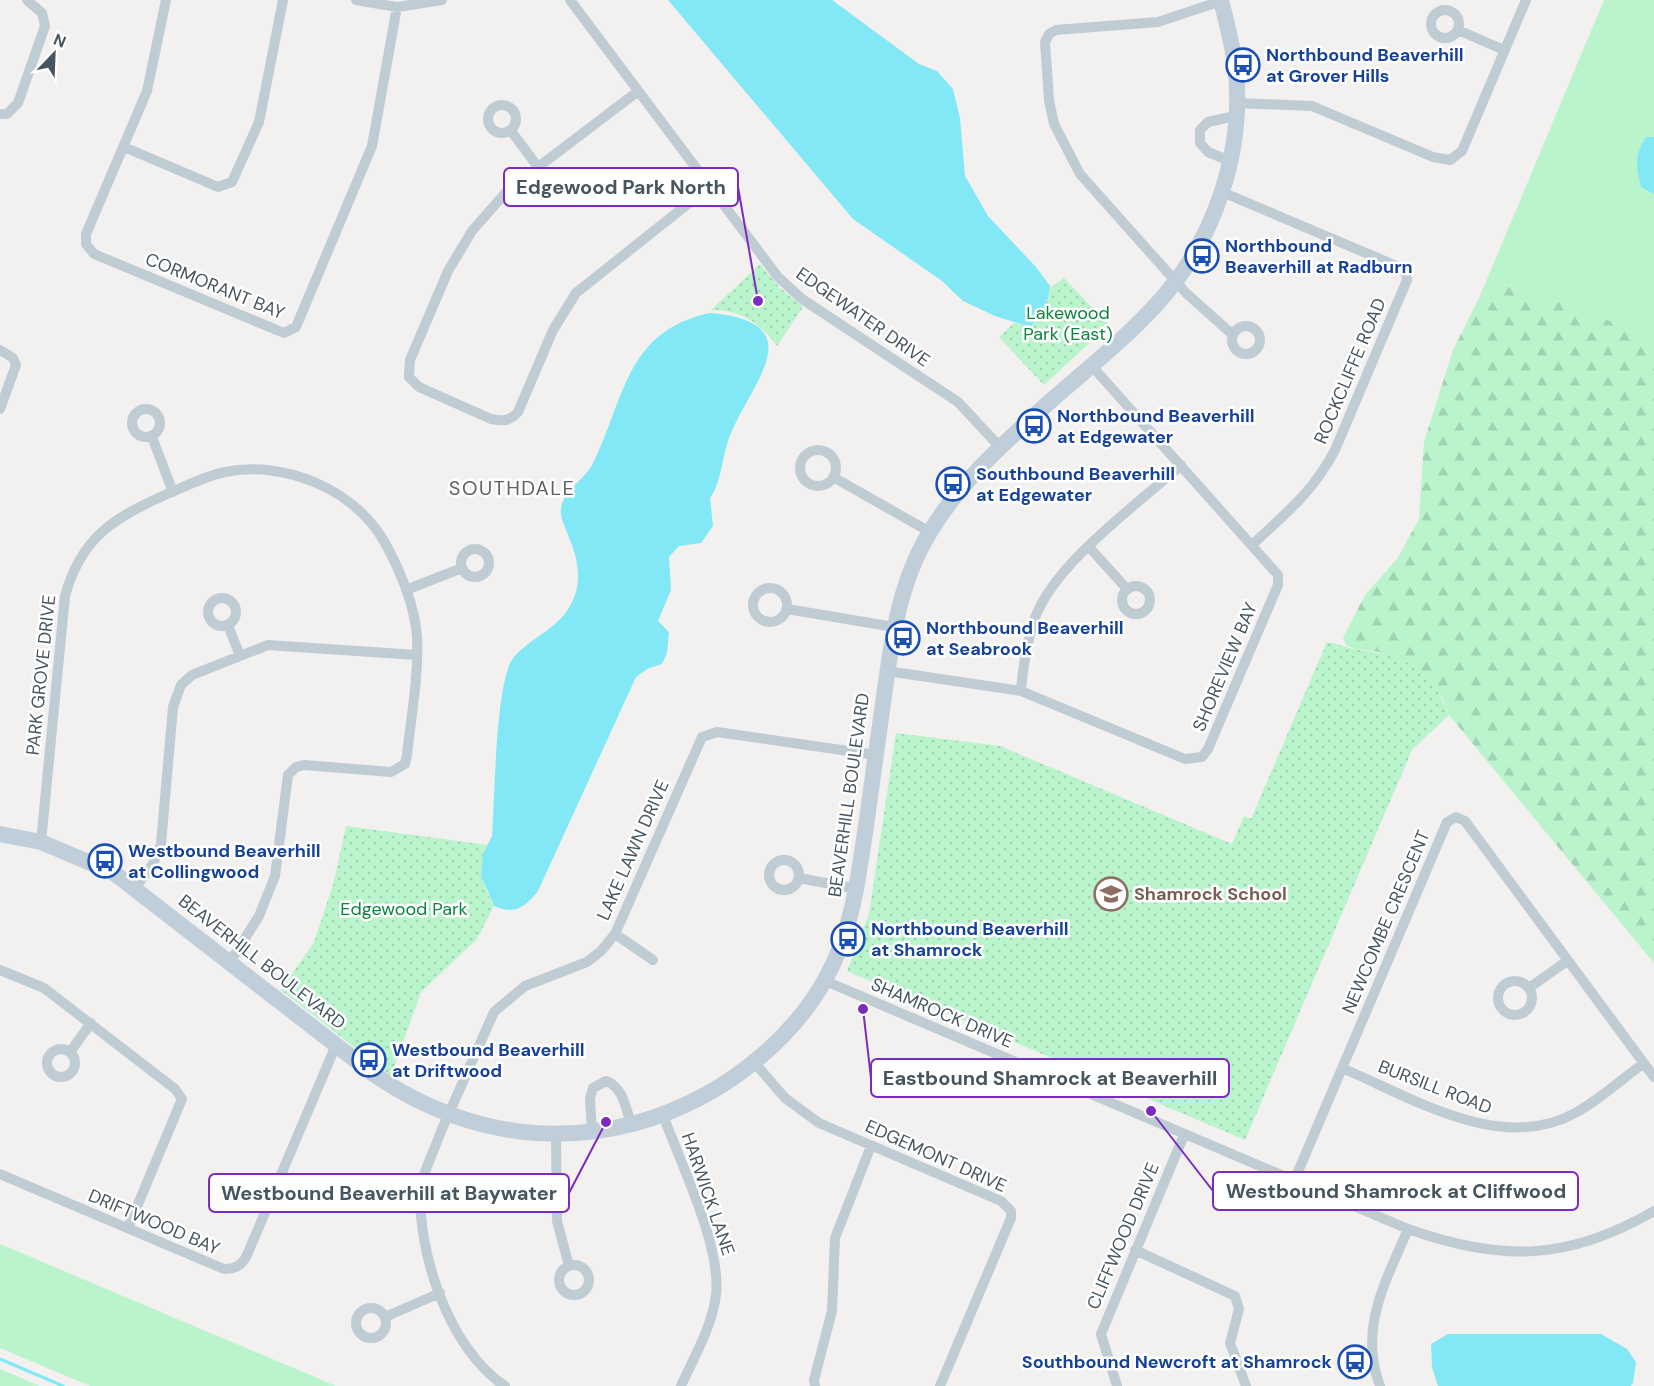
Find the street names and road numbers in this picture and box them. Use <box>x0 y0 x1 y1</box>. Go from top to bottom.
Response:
street label: CORMORANT BAY <box>142 247 289 325</box>
street label: EDGEWATER DRIVE <box>791 262 935 372</box>
street label: ROCKCLIFFE ROAD <box>1308 294 1392 448</box>
street label: PARK GROVE DRIVE <box>21 594 61 756</box>
street label: SHOREVIEW BAY <box>1187 598 1263 735</box>
street label: BEAVERHILL BOULEVARD <box>823 691 875 899</box>
street label: LAKE LAWN DRIVE <box>591 776 675 924</box>
street label: NEWCOMBE CRESCENT <box>1336 827 1436 1017</box>
street label: BEAVERHILL BOULEVARD <box>173 889 351 1035</box>
street label: SHAMROCK DRIVE <box>867 972 1017 1054</box>
street label: BURSILL ROAD <box>1375 1054 1495 1120</box>
street label: EDGEMONT DRIVE <box>862 1114 1010 1198</box>
street label: HARWICK LANE <box>676 1129 740 1259</box>
street label: CLIFFWOOD DRIVE <box>1081 1159 1165 1313</box>
street label: DRIFTWOOD BAY <box>85 1183 224 1261</box>

